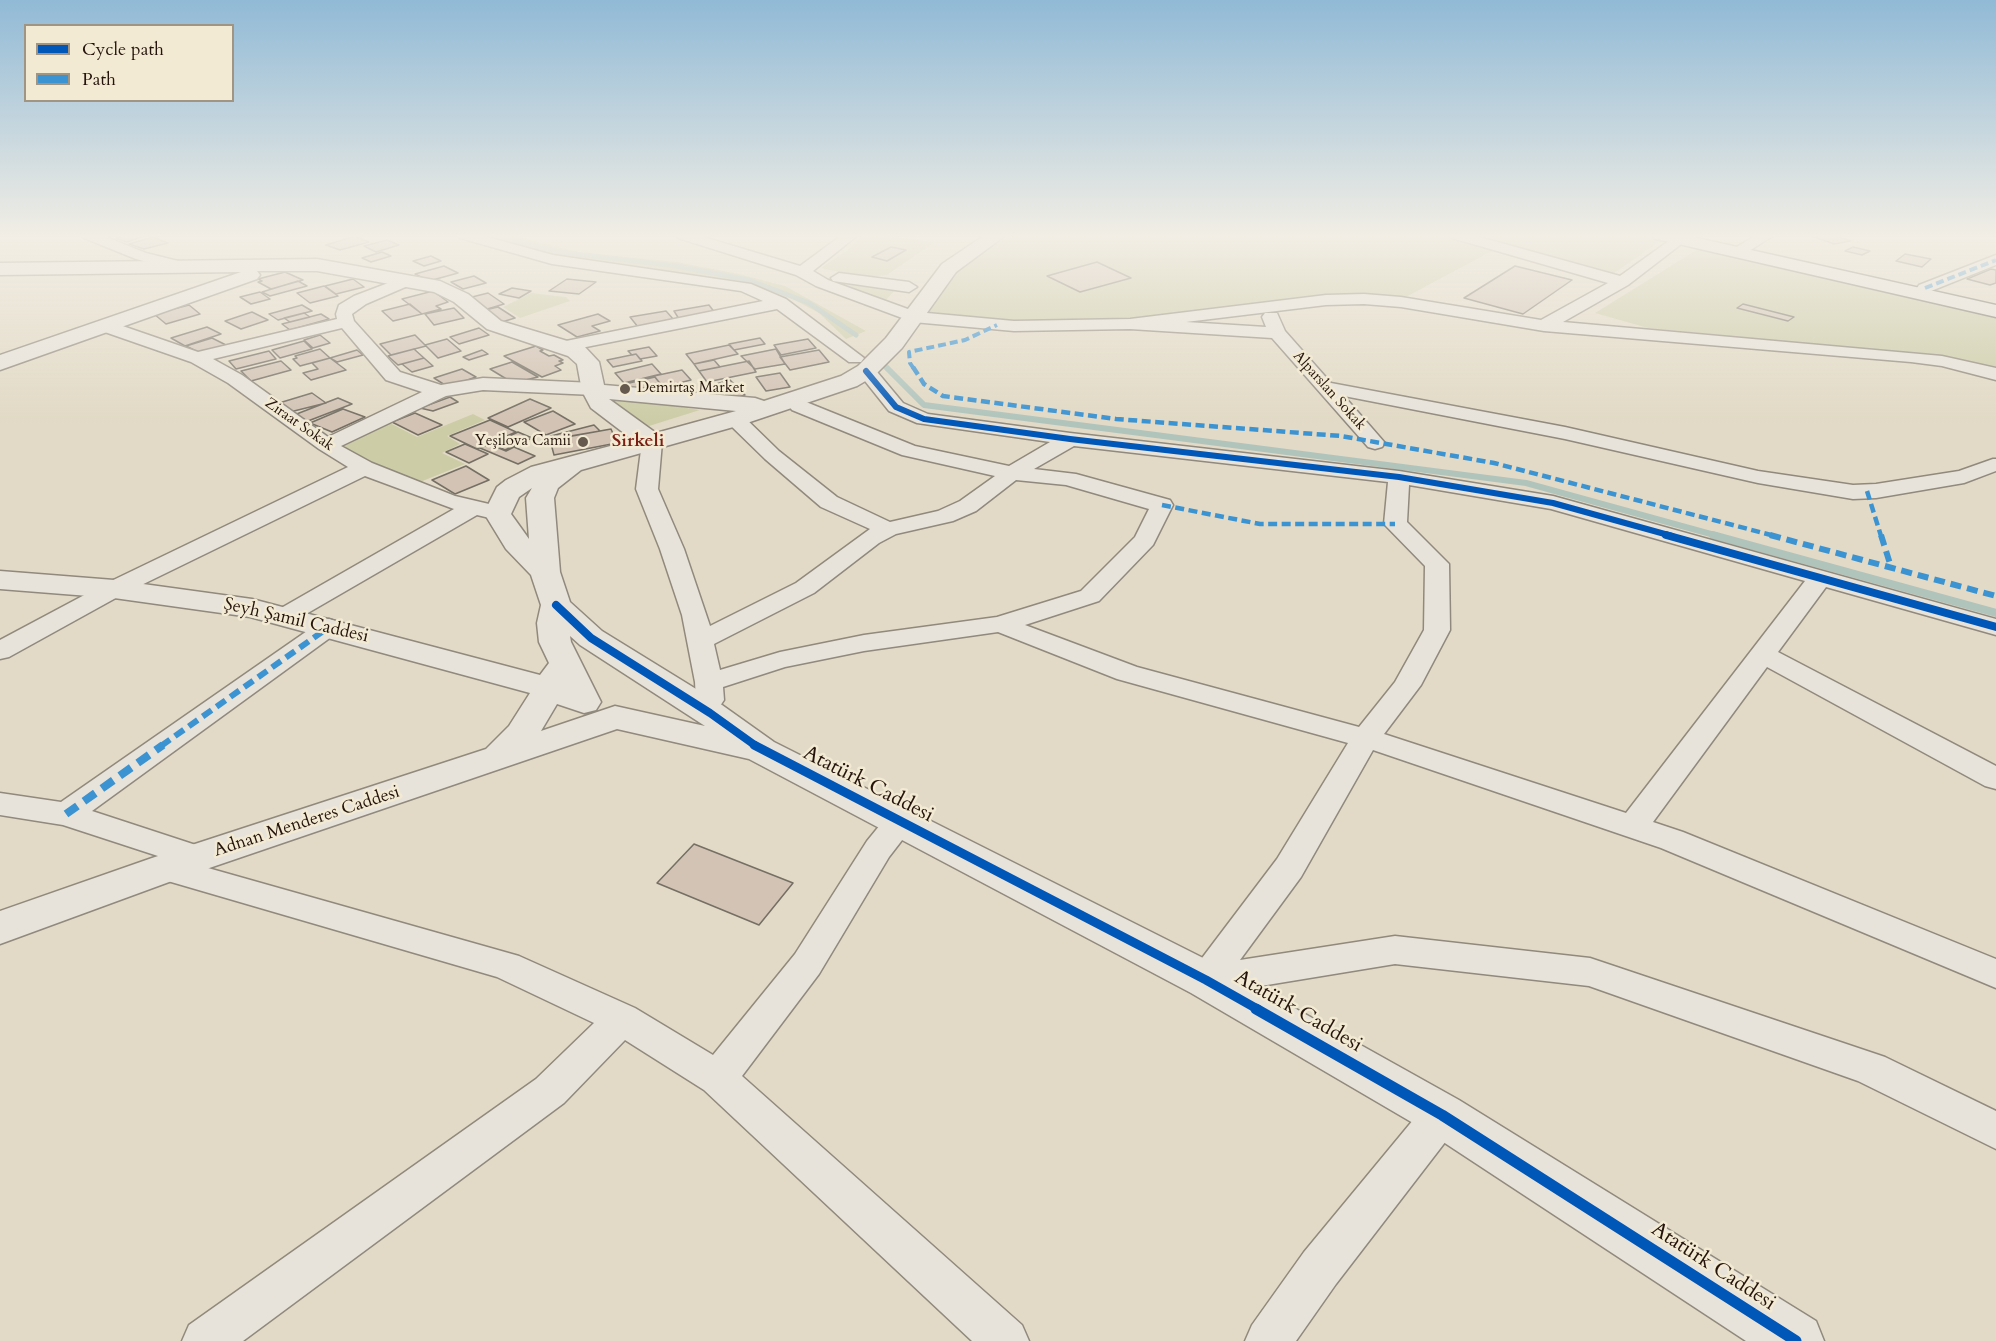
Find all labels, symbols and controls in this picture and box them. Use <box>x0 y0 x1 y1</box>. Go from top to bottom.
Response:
legend <box>24 24 234 102</box>
text: Cycle path <box>82 37 164 62</box>
text: Path <box>82 67 116 92</box>
street label: Alparslan Sokak <box>1289 348 1369 434</box>
place label: Demirtaş Market <box>637 380 744 398</box>
marker: Demirtaş Market <box>618 382 632 396</box>
street label: Ziraat Sokak <box>261 395 337 455</box>
district label: Sirkeli <box>612 431 664 453</box>
place label: Yeşilova Camii <box>475 433 571 451</box>
marker: Yeşilova Camii <box>576 435 590 449</box>
street label: Şeyh Şamil Caddesi <box>222 594 370 648</box>
street label: Atatürk Caddesi <box>798 741 938 829</box>
street label: Adnan Menderes Caddesi <box>211 782 403 862</box>
street label: Atatürk Caddesi <box>1230 965 1366 1059</box>
street label: Atatürk Caddesi <box>1646 1217 1780 1317</box>

